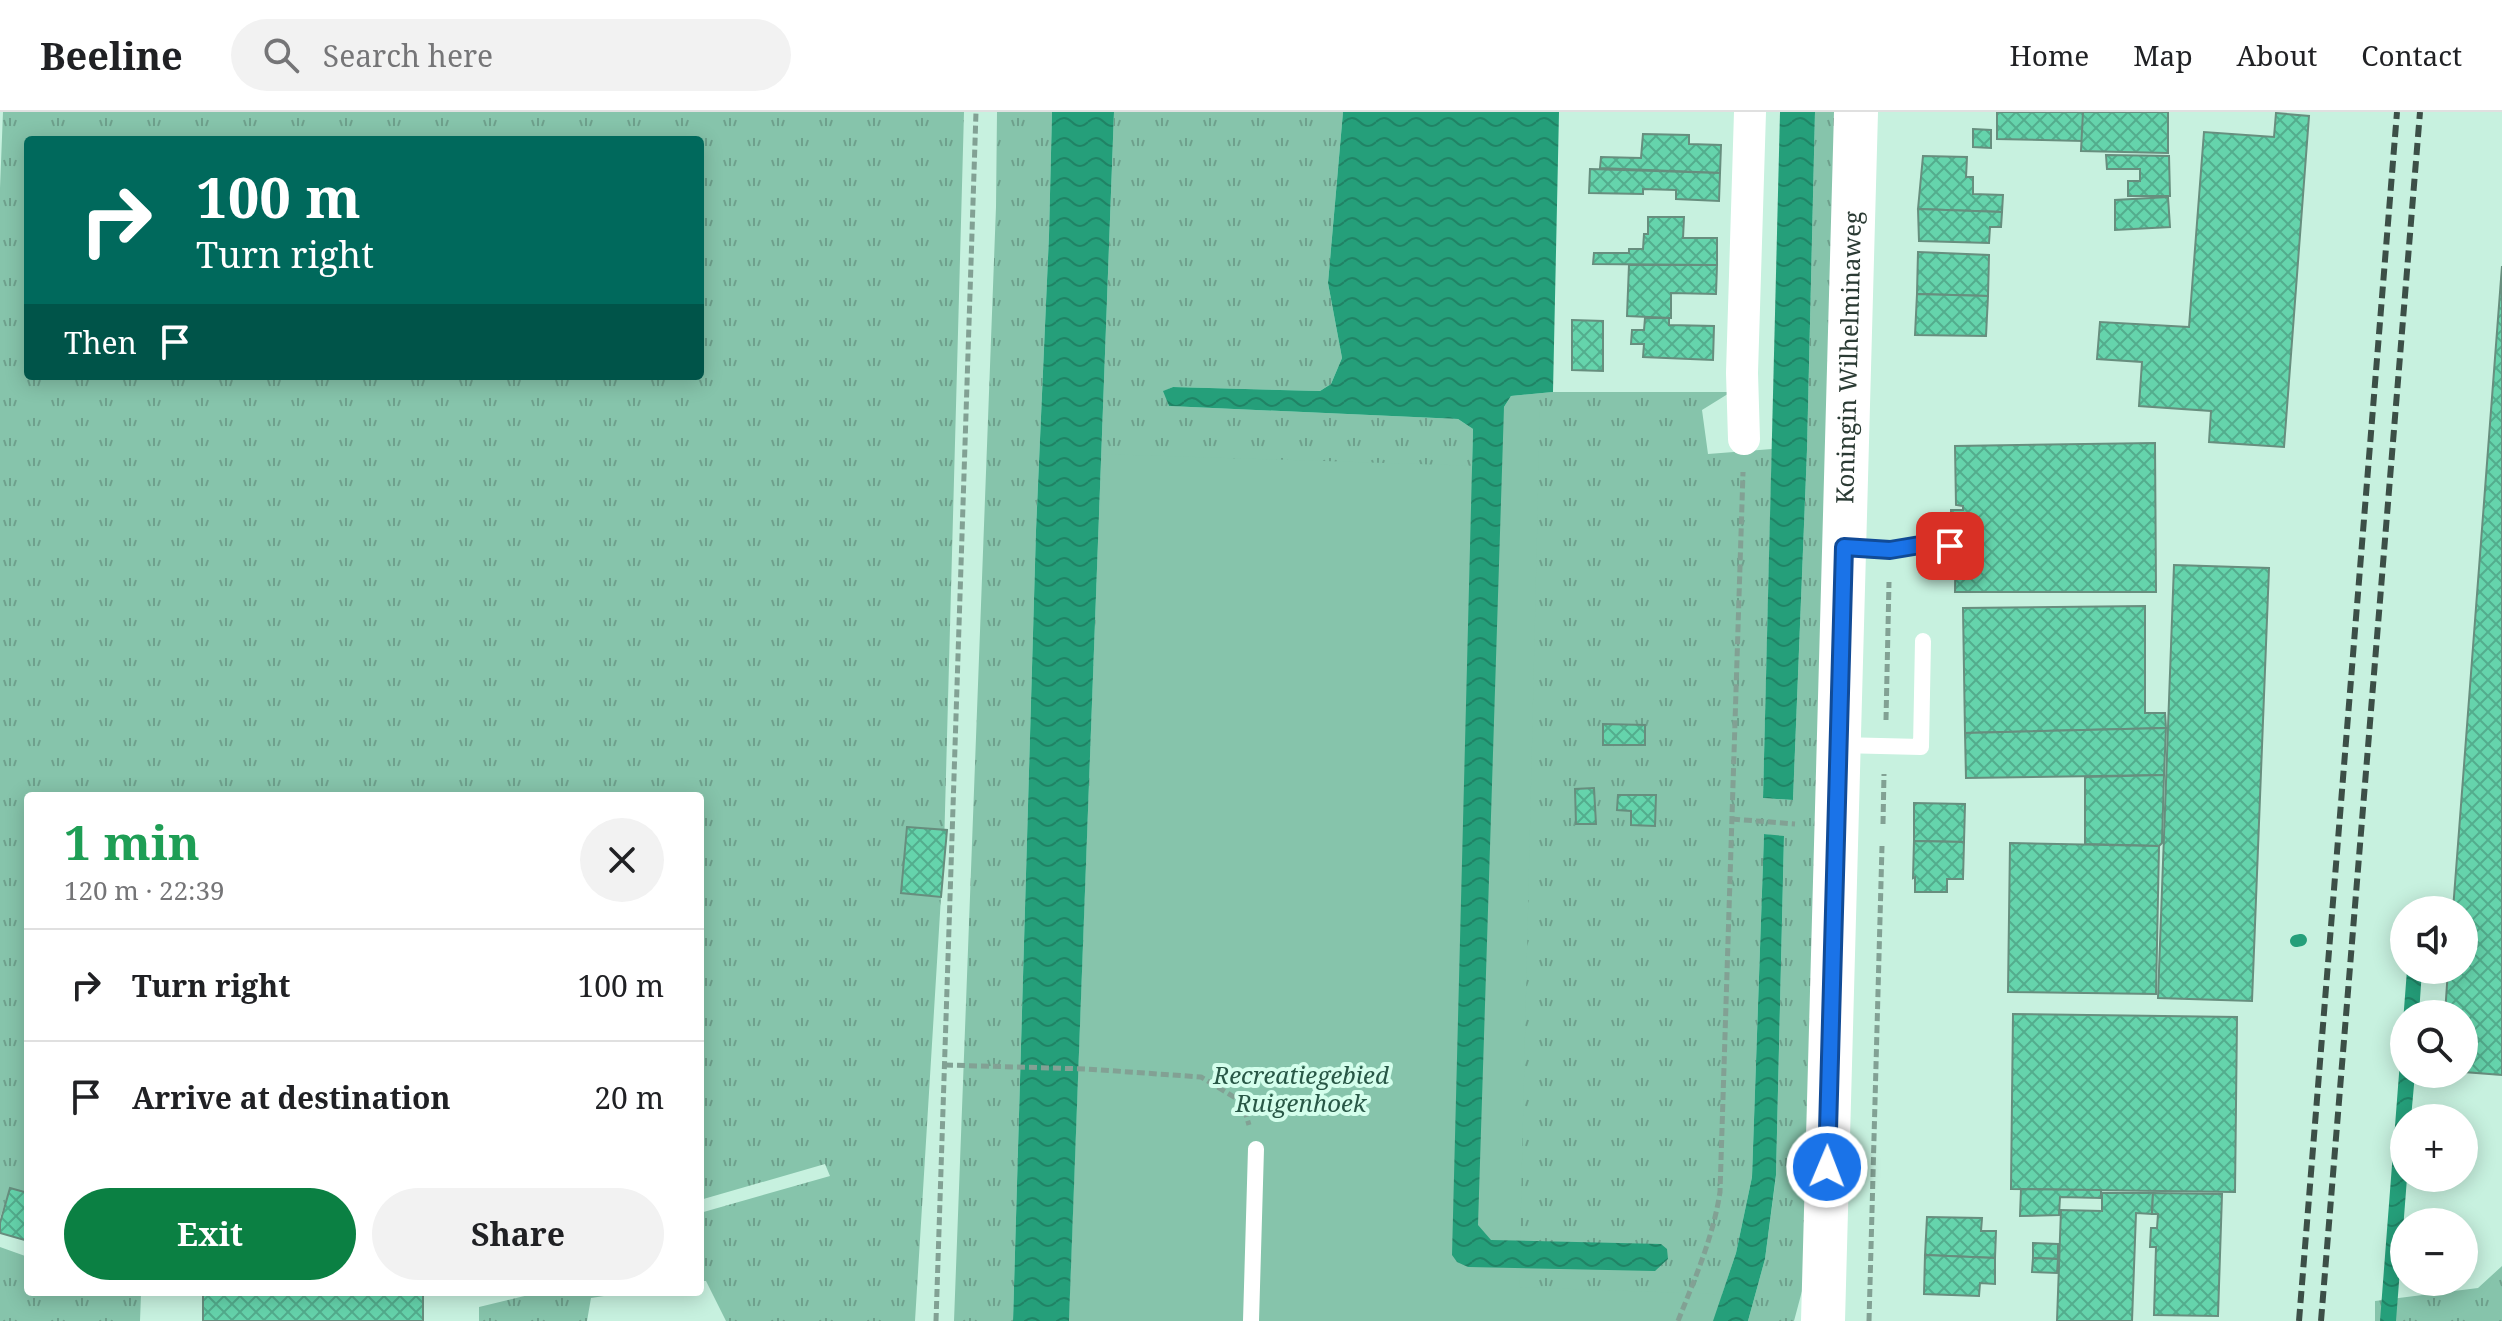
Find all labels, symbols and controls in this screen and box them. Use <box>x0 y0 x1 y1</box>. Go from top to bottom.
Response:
search box <box>231 19 791 91</box>
text: Beeline <box>40 29 183 81</box>
icon: search <box>259 33 303 77</box>
text: Search here <box>323 35 493 76</box>
text: Home <box>2010 36 2089 74</box>
text: Map <box>2133 36 2193 74</box>
text: About <box>2237 36 2317 74</box>
text: Contact <box>2361 36 2462 74</box>
text: 100 m <box>196 158 361 234</box>
icon: right <box>64 168 168 272</box>
street label: Koningin Wilhelminaweg <box>1827 210 1868 504</box>
text: Turn right <box>196 230 374 279</box>
icon: arrive <box>153 320 197 364</box>
text: Then <box>64 322 137 363</box>
pin <box>1916 512 1984 580</box>
icon: arrive <box>1928 524 1972 568</box>
text: 1 min <box>64 809 200 874</box>
button: close <box>580 818 664 902</box>
text: 120 m · 22:39 <box>64 872 225 908</box>
map controls <box>2390 896 2478 1296</box>
button: sound <box>2390 896 2478 984</box>
icon: right <box>64 963 108 1007</box>
text: Turn right <box>132 965 290 1006</box>
text: 100 m <box>578 965 664 1006</box>
button: search <box>2390 1000 2478 1088</box>
park label: Recreatiegebied Ruigenhoek <box>1212 1058 1389 1119</box>
icon: arrive <box>64 1075 108 1119</box>
text: Arrive at destination <box>132 1077 451 1118</box>
text: 20 m <box>594 1077 664 1118</box>
button: + <box>2390 1104 2478 1192</box>
position arrow <box>1785 1125 1869 1209</box>
button: Exit <box>64 1188 356 1280</box>
button: Share <box>372 1188 664 1280</box>
button: − <box>2390 1208 2478 1296</box>

